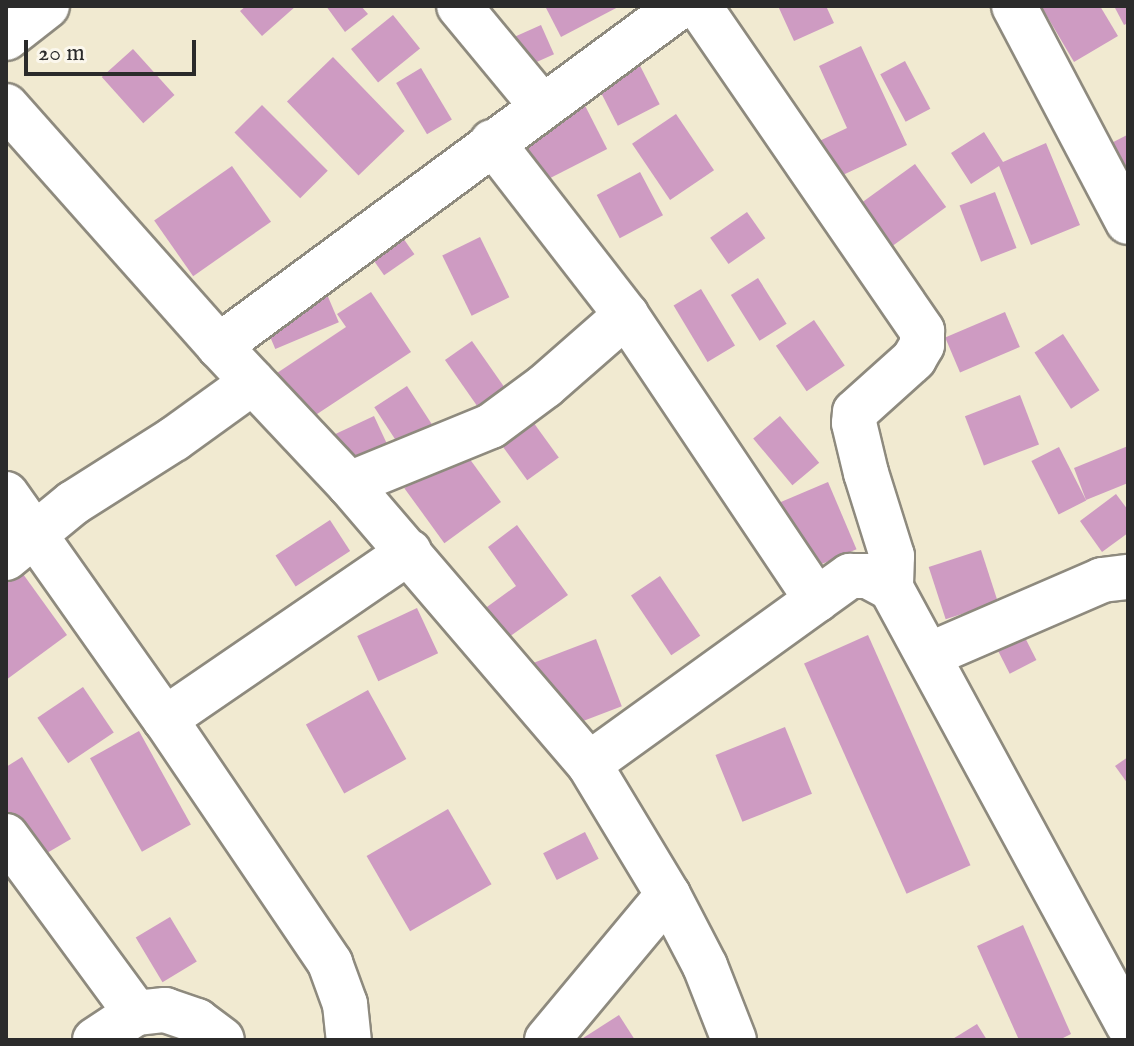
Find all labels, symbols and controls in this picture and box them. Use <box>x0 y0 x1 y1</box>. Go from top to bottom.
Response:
scale bar <box>28 24 200 74</box>
text: 20 m <box>38 38 85 69</box>

